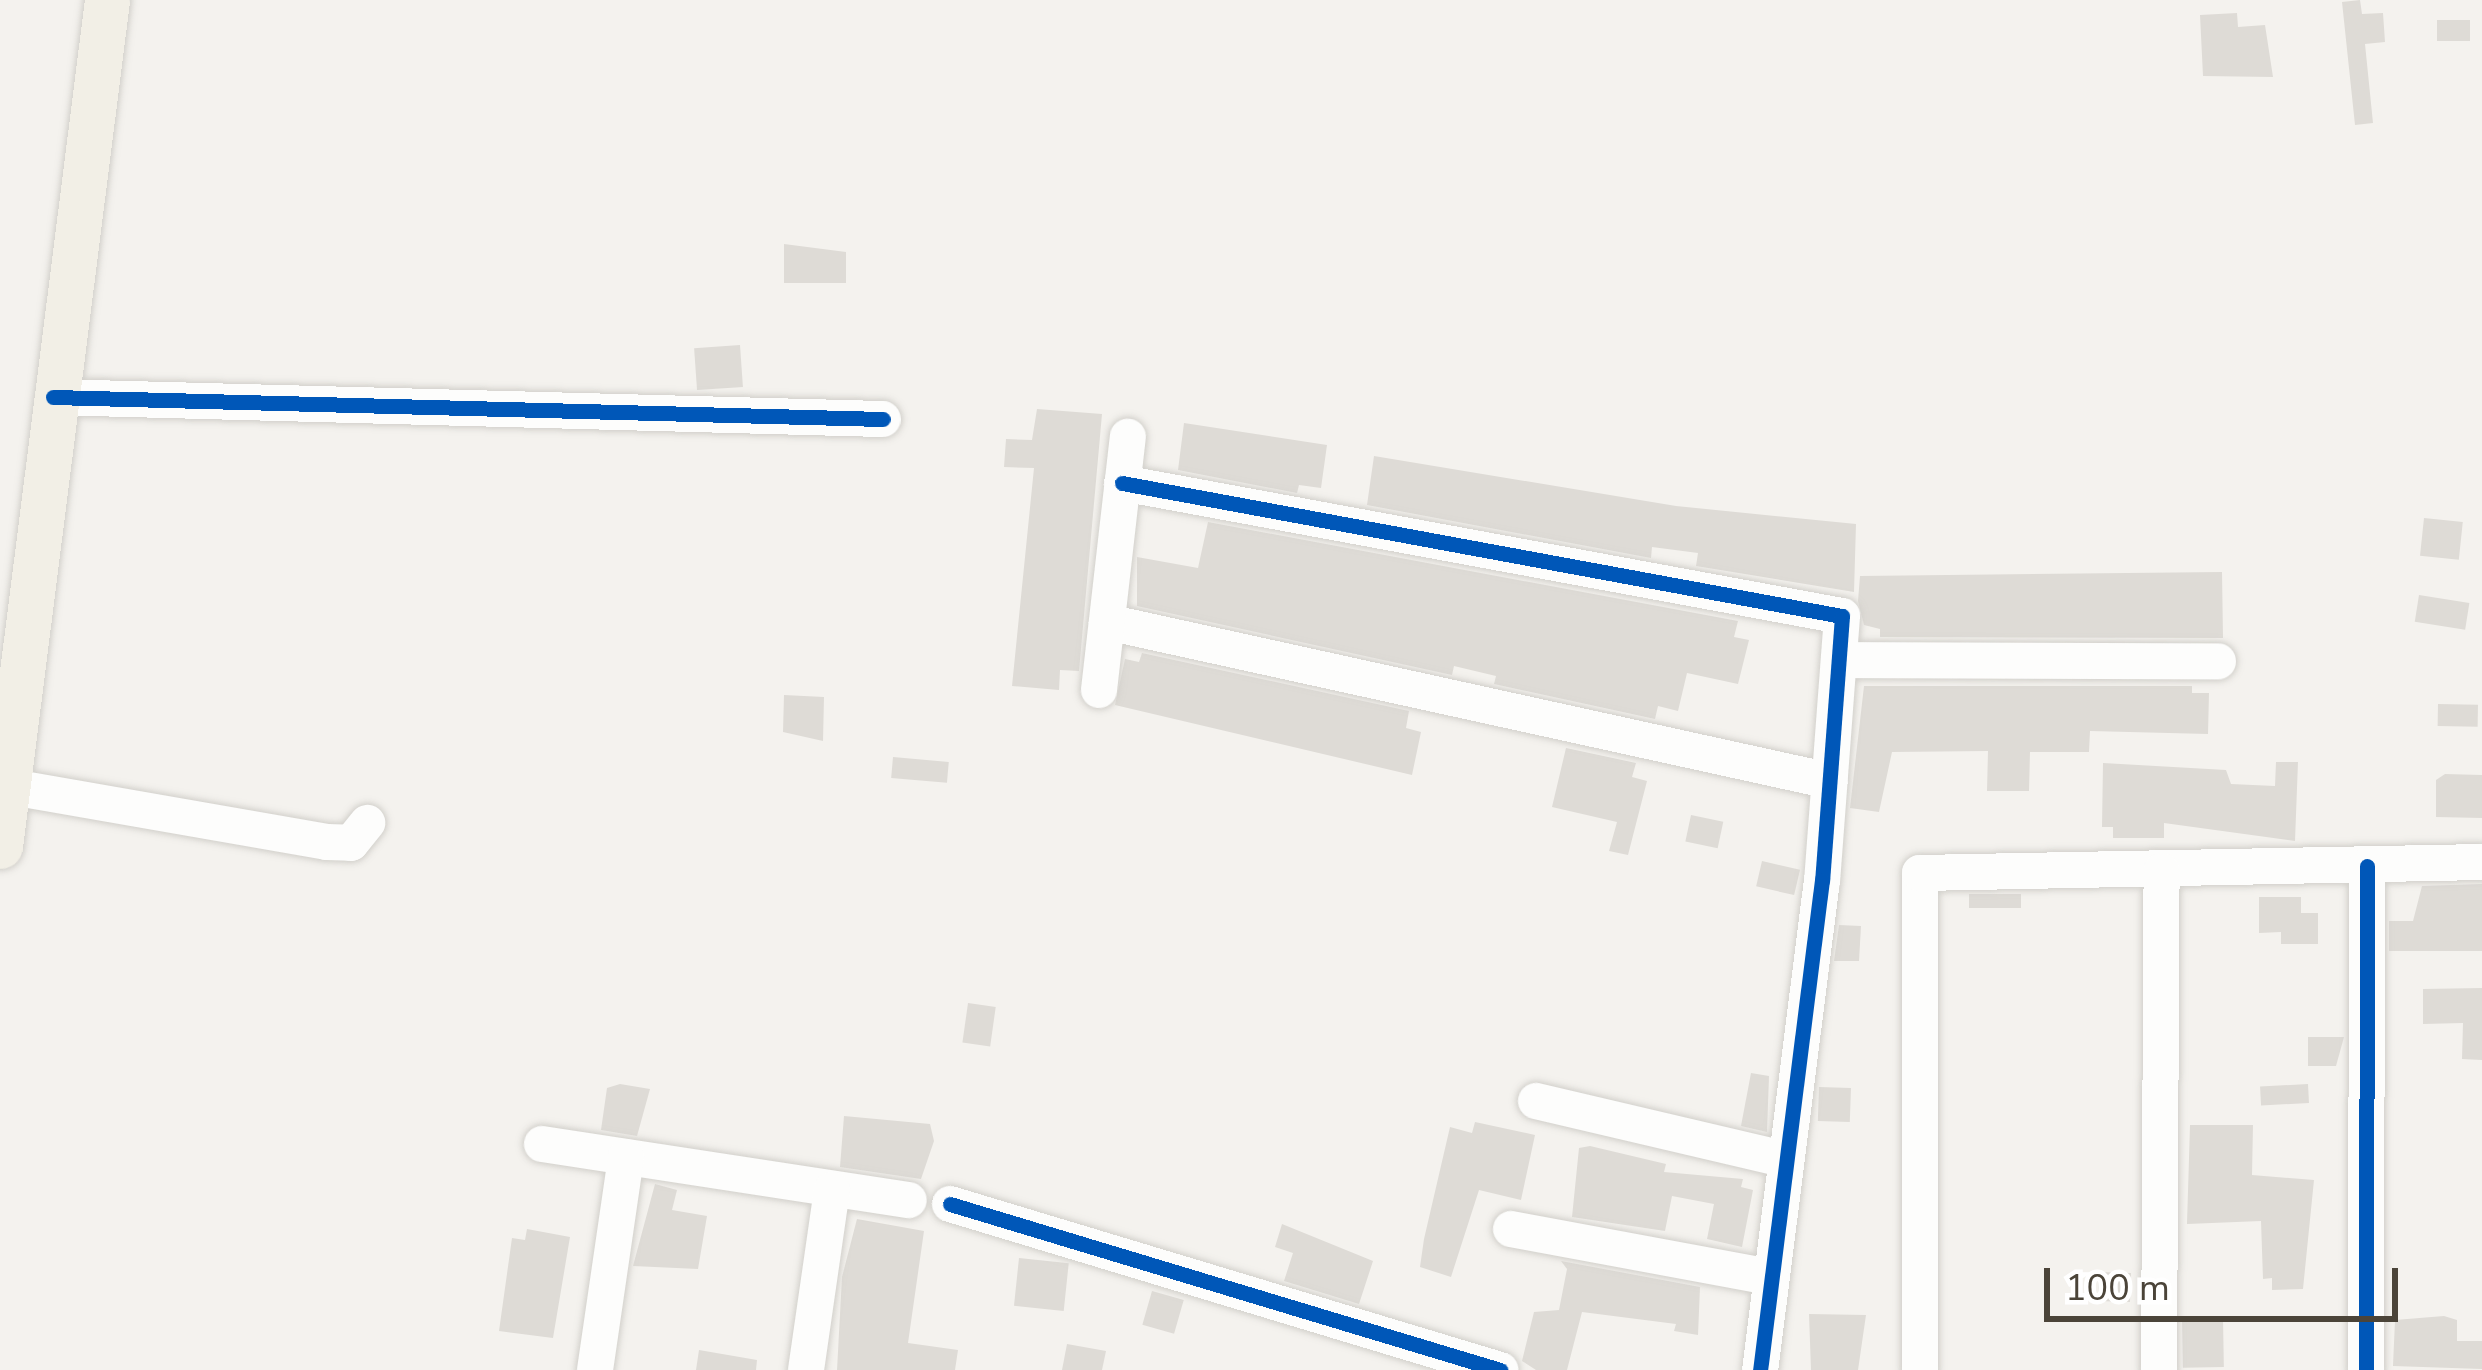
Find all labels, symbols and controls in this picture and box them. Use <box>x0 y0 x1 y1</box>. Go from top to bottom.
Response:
scale bar <box>2050 1244 2404 1318</box>
text: 100 m <box>2065 1264 2170 1313</box>

